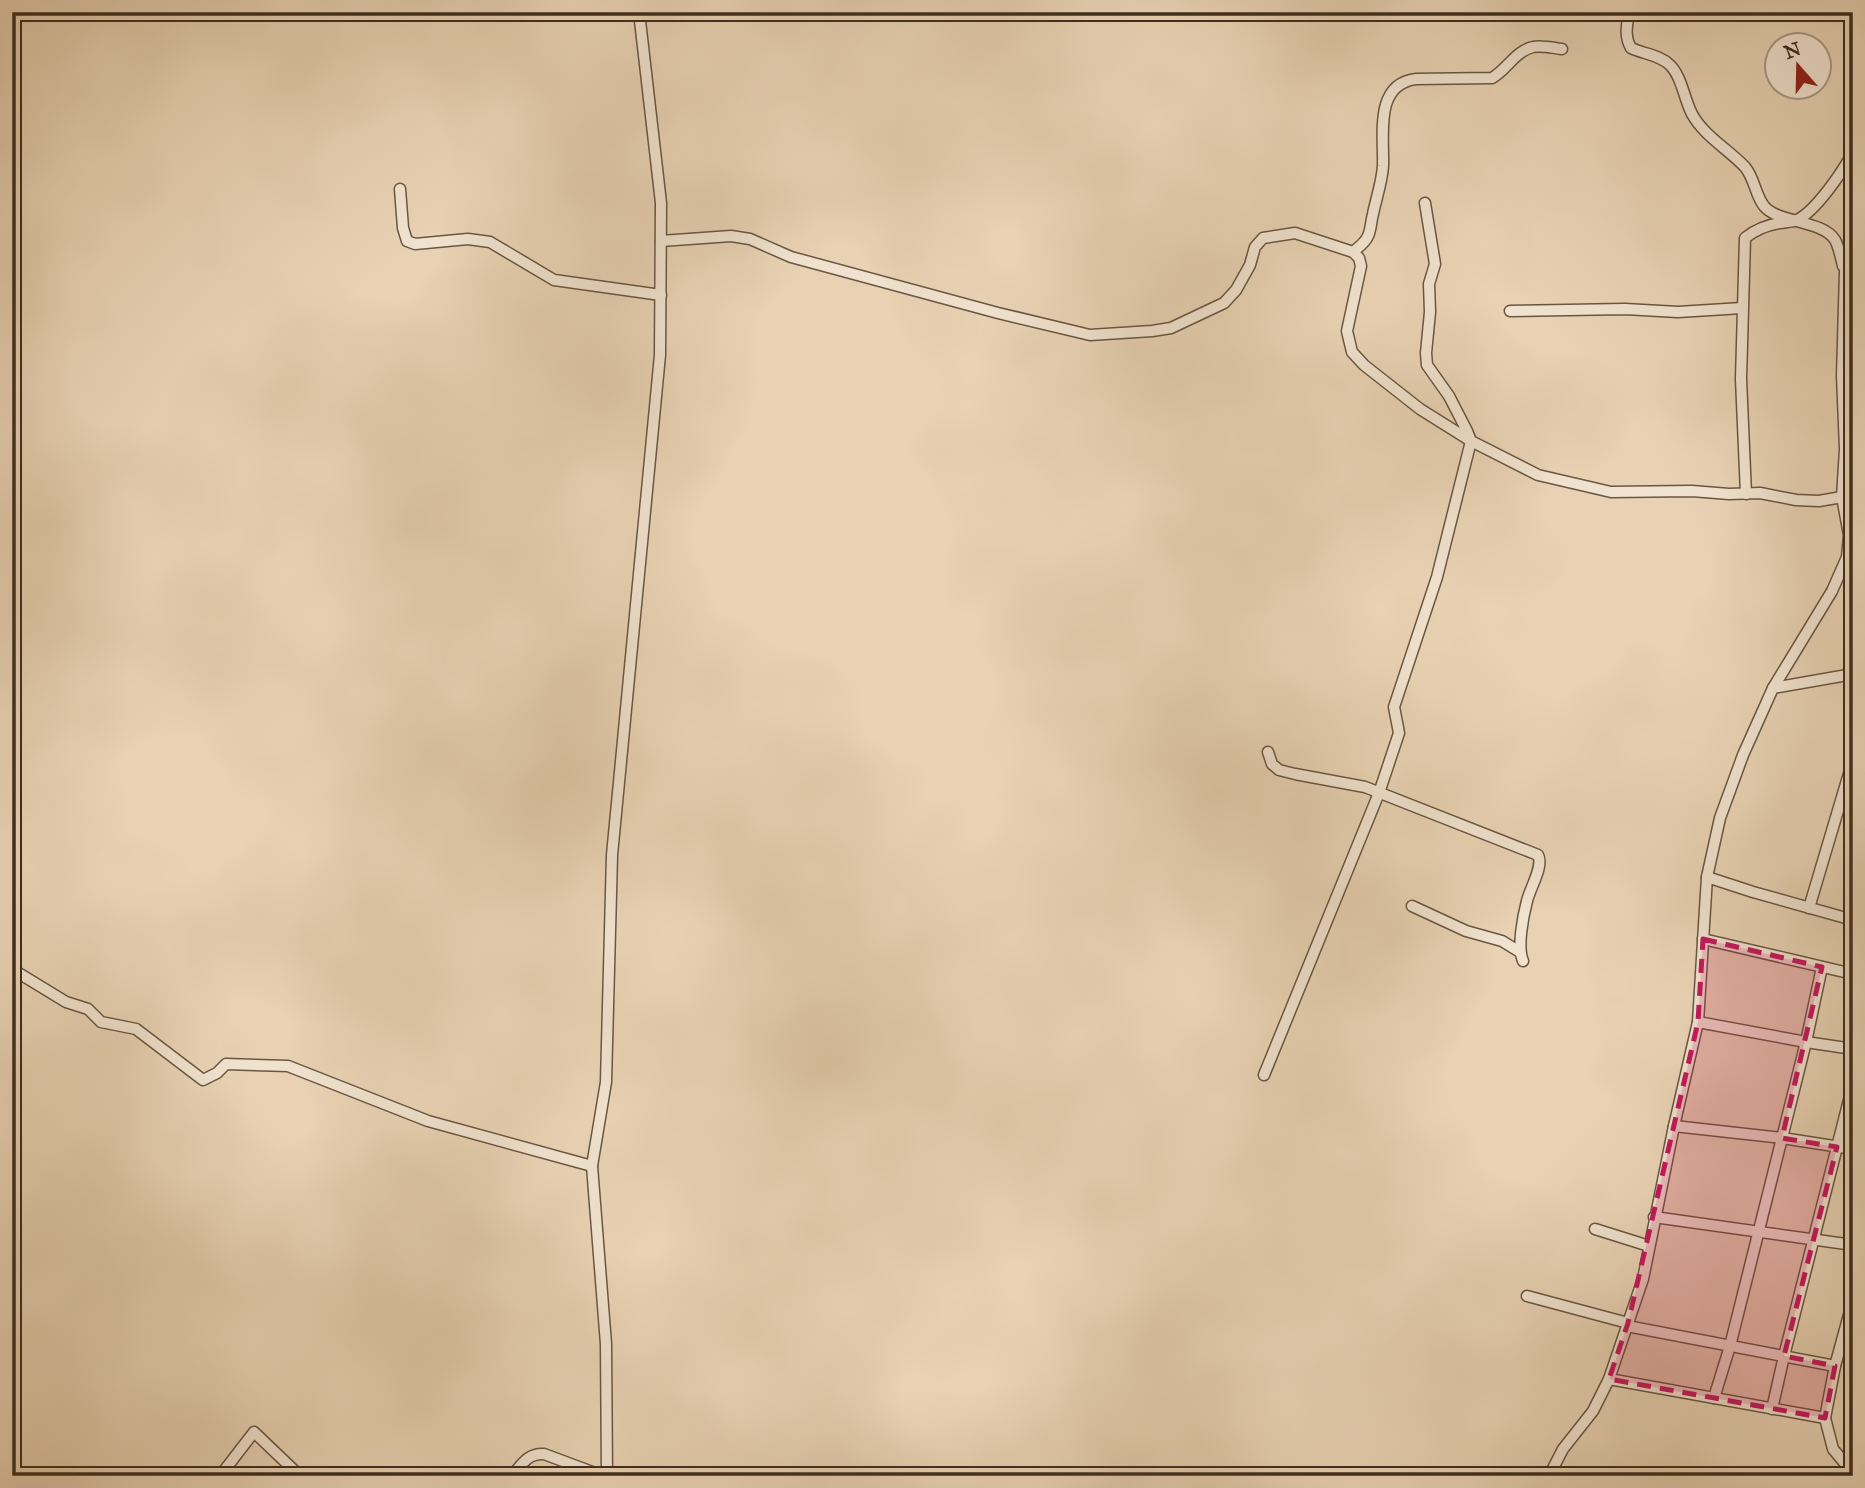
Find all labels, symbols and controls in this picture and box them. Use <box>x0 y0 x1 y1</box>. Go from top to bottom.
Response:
north arrow <box>1764 32 1834 102</box>
text: N <box>1781 37 1804 64</box>

